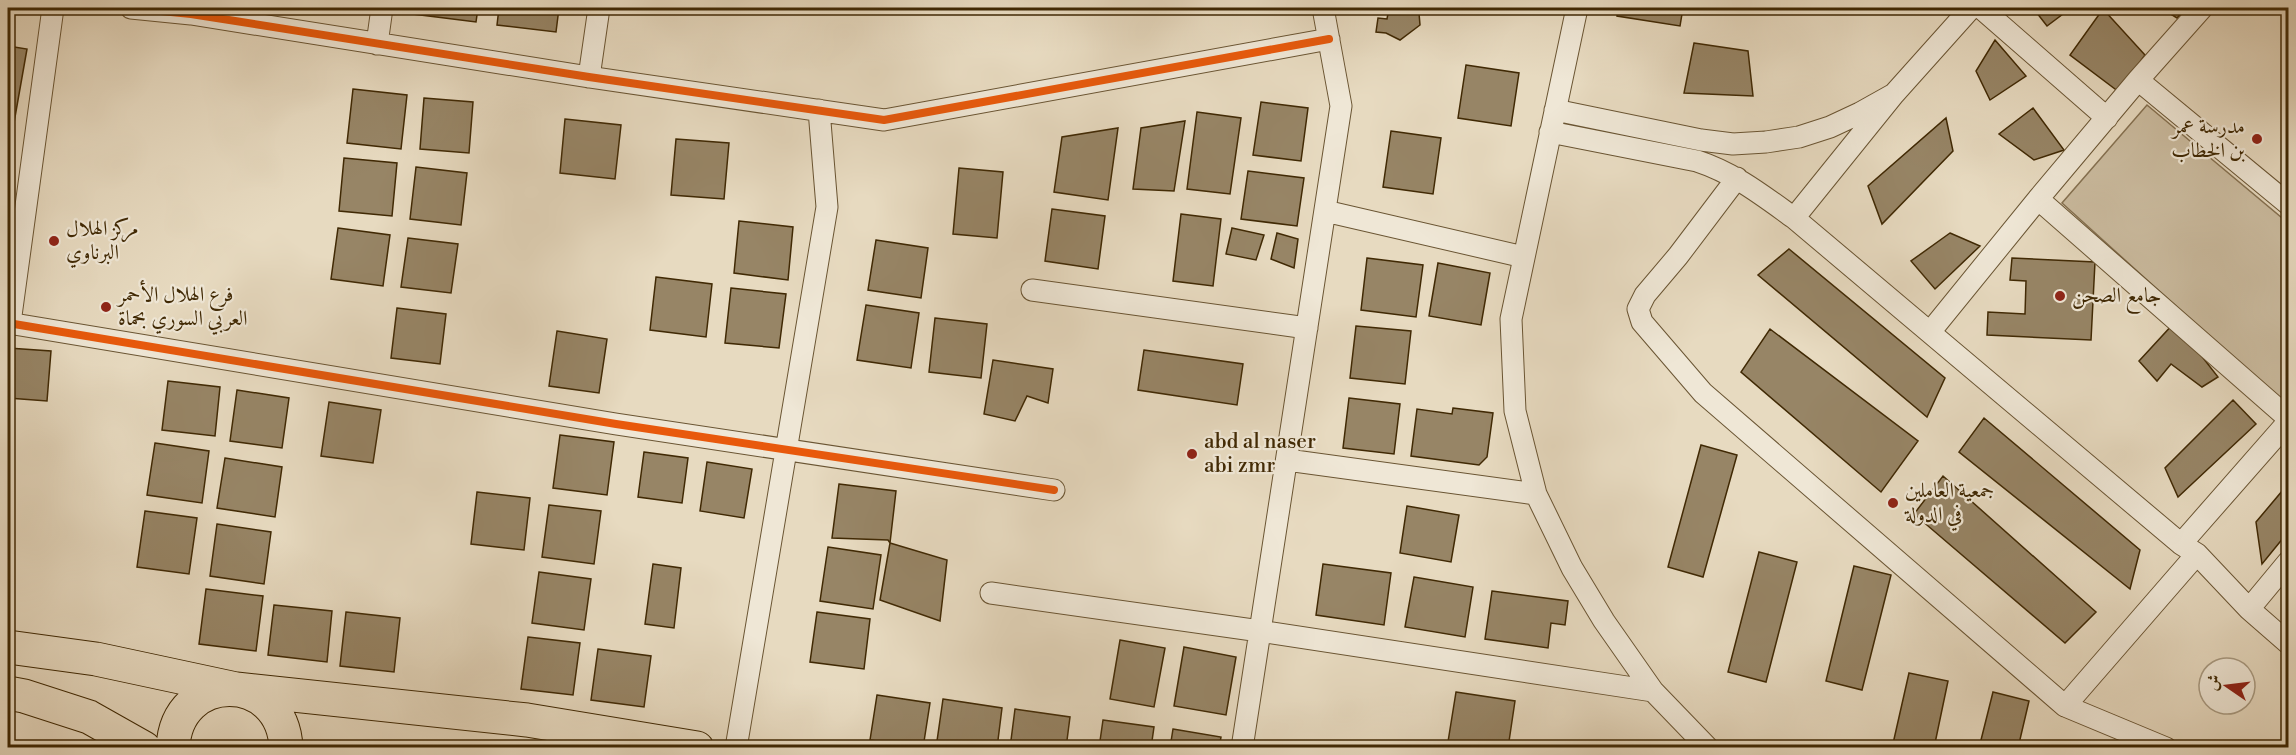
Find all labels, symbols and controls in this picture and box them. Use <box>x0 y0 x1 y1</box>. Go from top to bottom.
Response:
place label: مدرسة عمر بن الخطاب <box>2170 114 2245 164</box>
marker: مدرسة عمر بن الخطاب <box>2250 132 2264 146</box>
place label: مركز الهلال البرناوي <box>66 216 139 268</box>
marker: مركز الهلال البرناوي <box>47 234 61 248</box>
place label: فرع الهلال الأحمر العربي السوري بحماة <box>116 279 248 335</box>
place label: جامع الصحن <box>2072 283 2162 314</box>
marker: جامع الصحن <box>2053 289 2067 303</box>
marker: فرع الهلال الأحمر العربي السوري بحماة <box>99 300 113 314</box>
place label: abd al naser abi zmr <box>1204 429 1316 479</box>
marker: abd al naser abi zmr <box>1185 447 1199 461</box>
place label: جمعية العاملين في الدولة <box>1904 478 1994 531</box>
marker: جمعية العاملين في الدولة <box>1886 496 1900 510</box>
north arrow <box>2197 656 2257 716</box>
text: ش <box>2202 672 2225 693</box>

